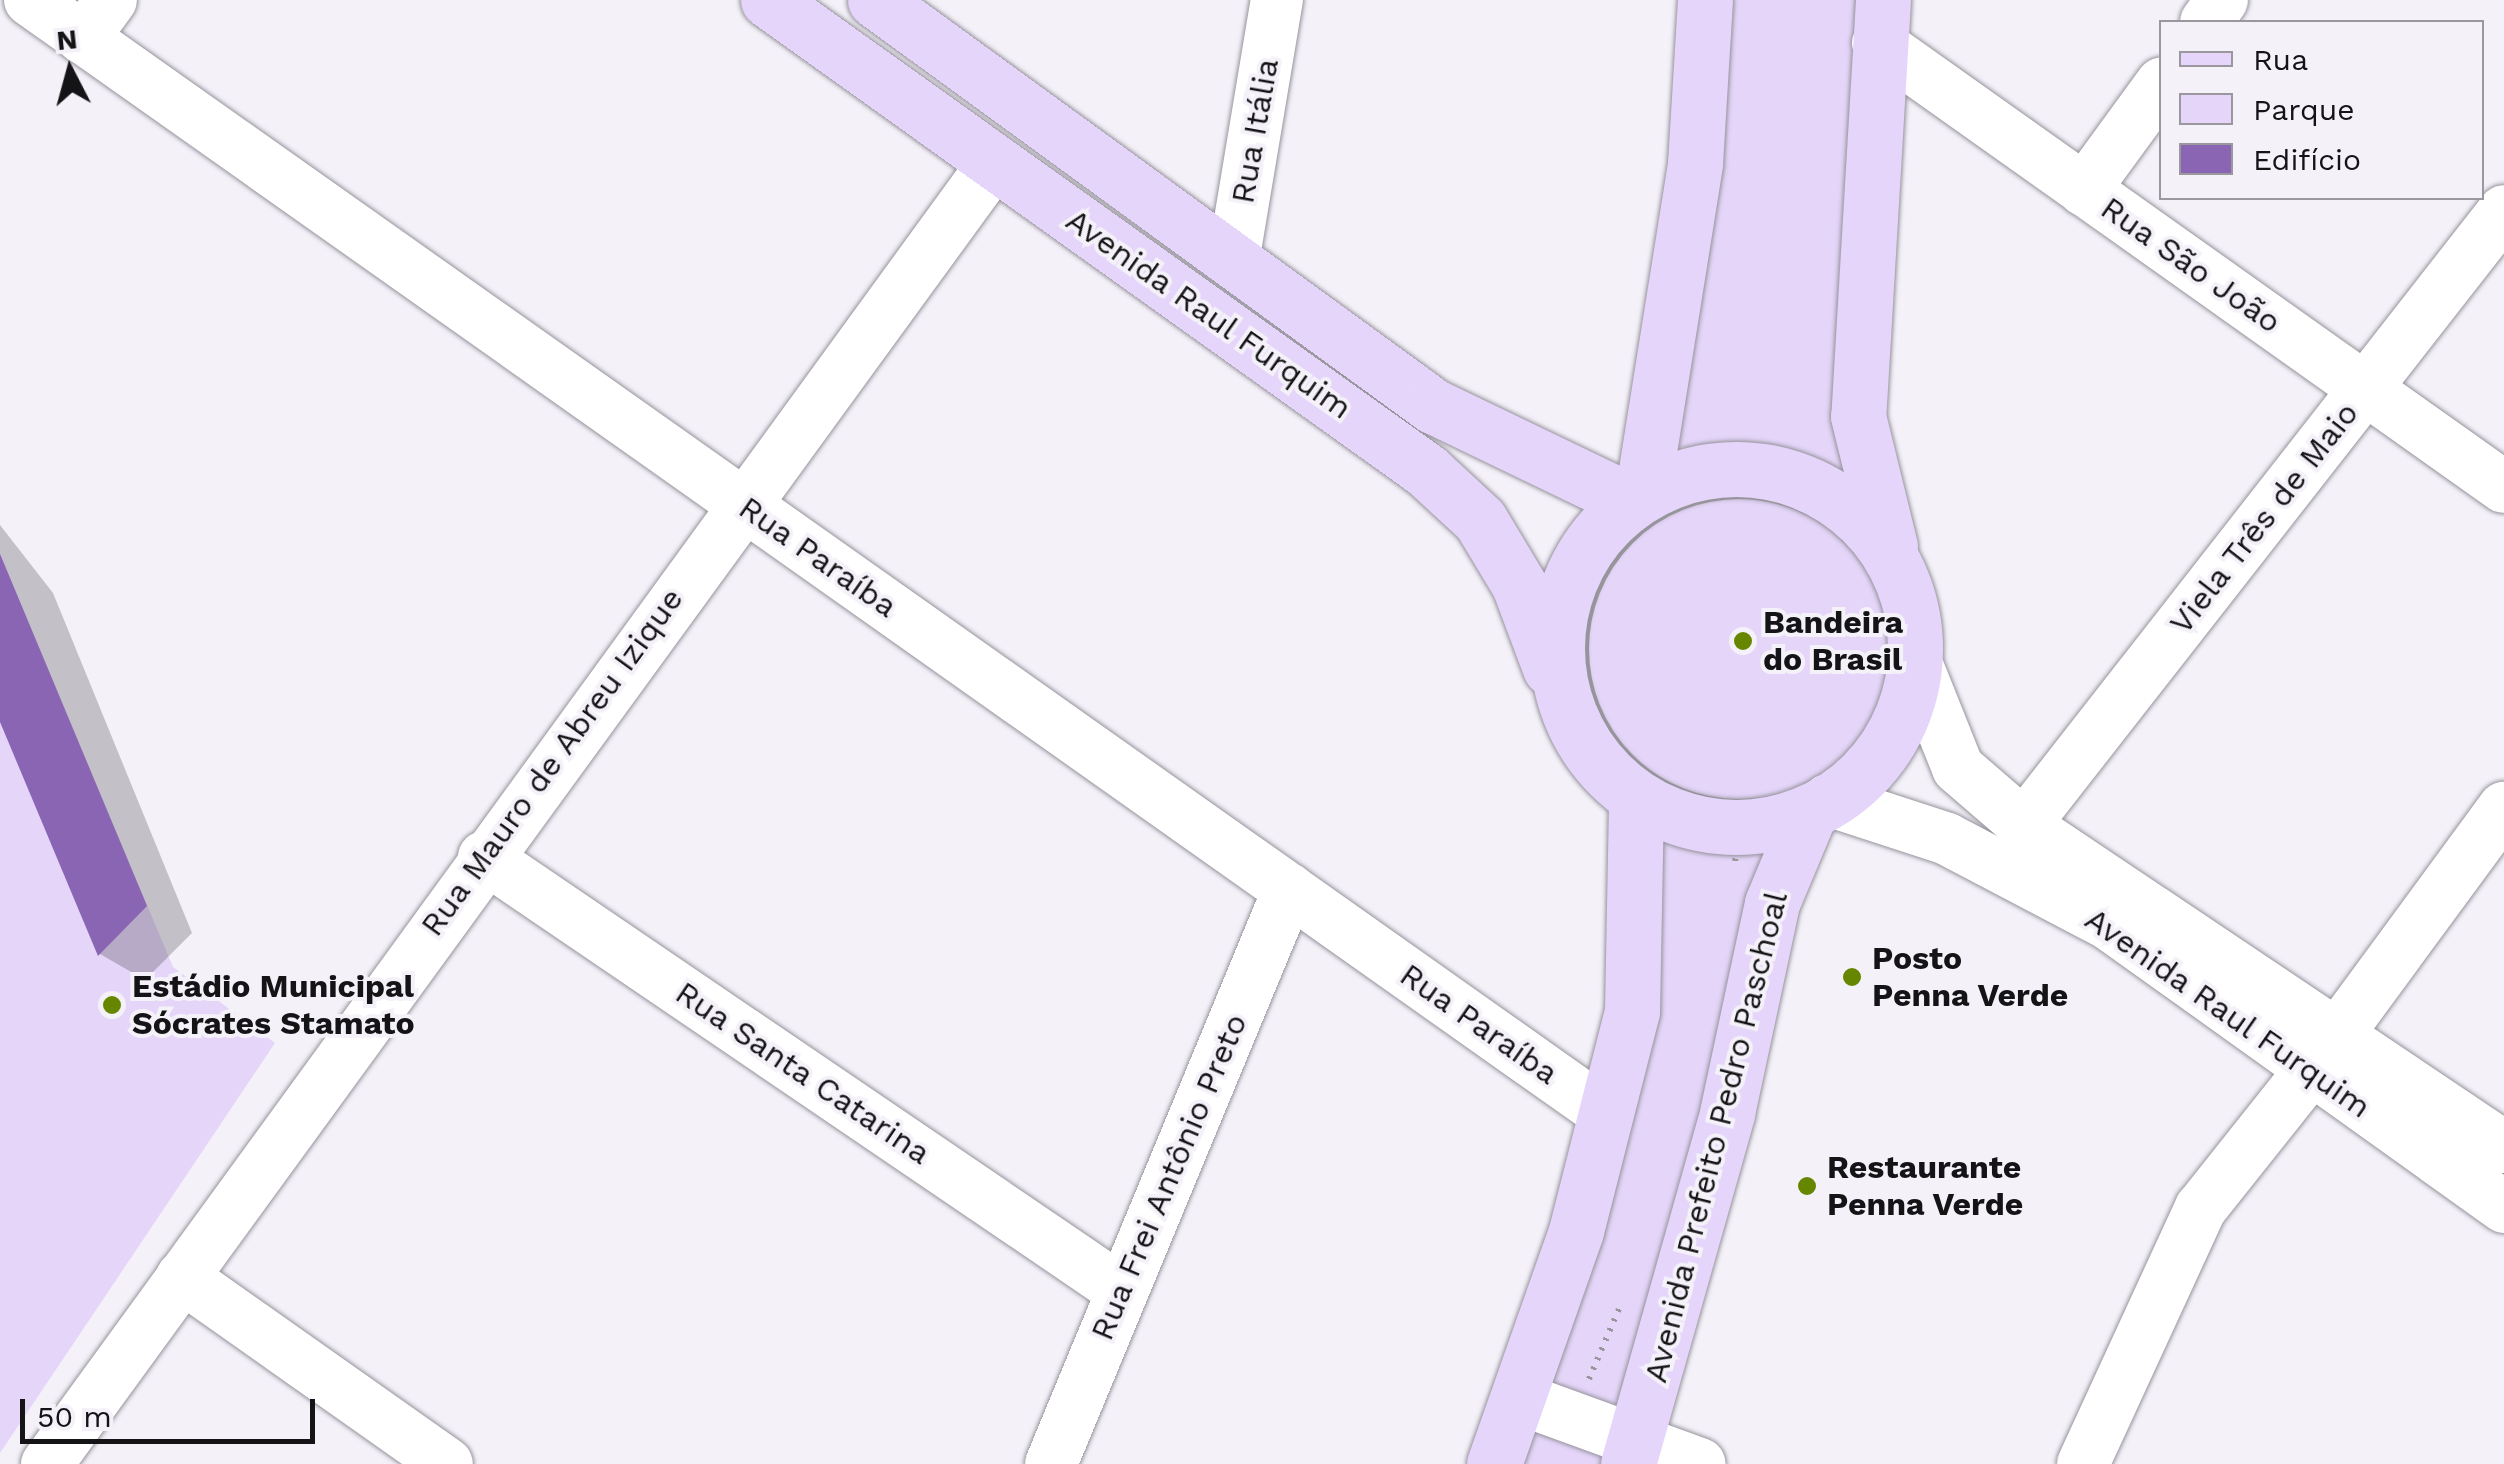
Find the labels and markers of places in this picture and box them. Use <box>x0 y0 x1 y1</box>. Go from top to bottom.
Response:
place label: Bandeira do Brasil <box>1763 604 1903 679</box>
marker: Bandeira do Brasil <box>1732 630 1754 652</box>
place label: Posto Penna Verde <box>1872 940 2069 1015</box>
marker: Posto Penna Verde <box>1841 966 1863 988</box>
place label: Estádio Municipal Sócrates Stamato <box>132 968 415 1043</box>
marker: Estádio Municipal Sócrates Stamato <box>101 994 123 1016</box>
place label: Restaurante Penna Verde <box>1827 1149 2024 1224</box>
marker: Restaurante Penna Verde <box>1796 1175 1818 1197</box>

